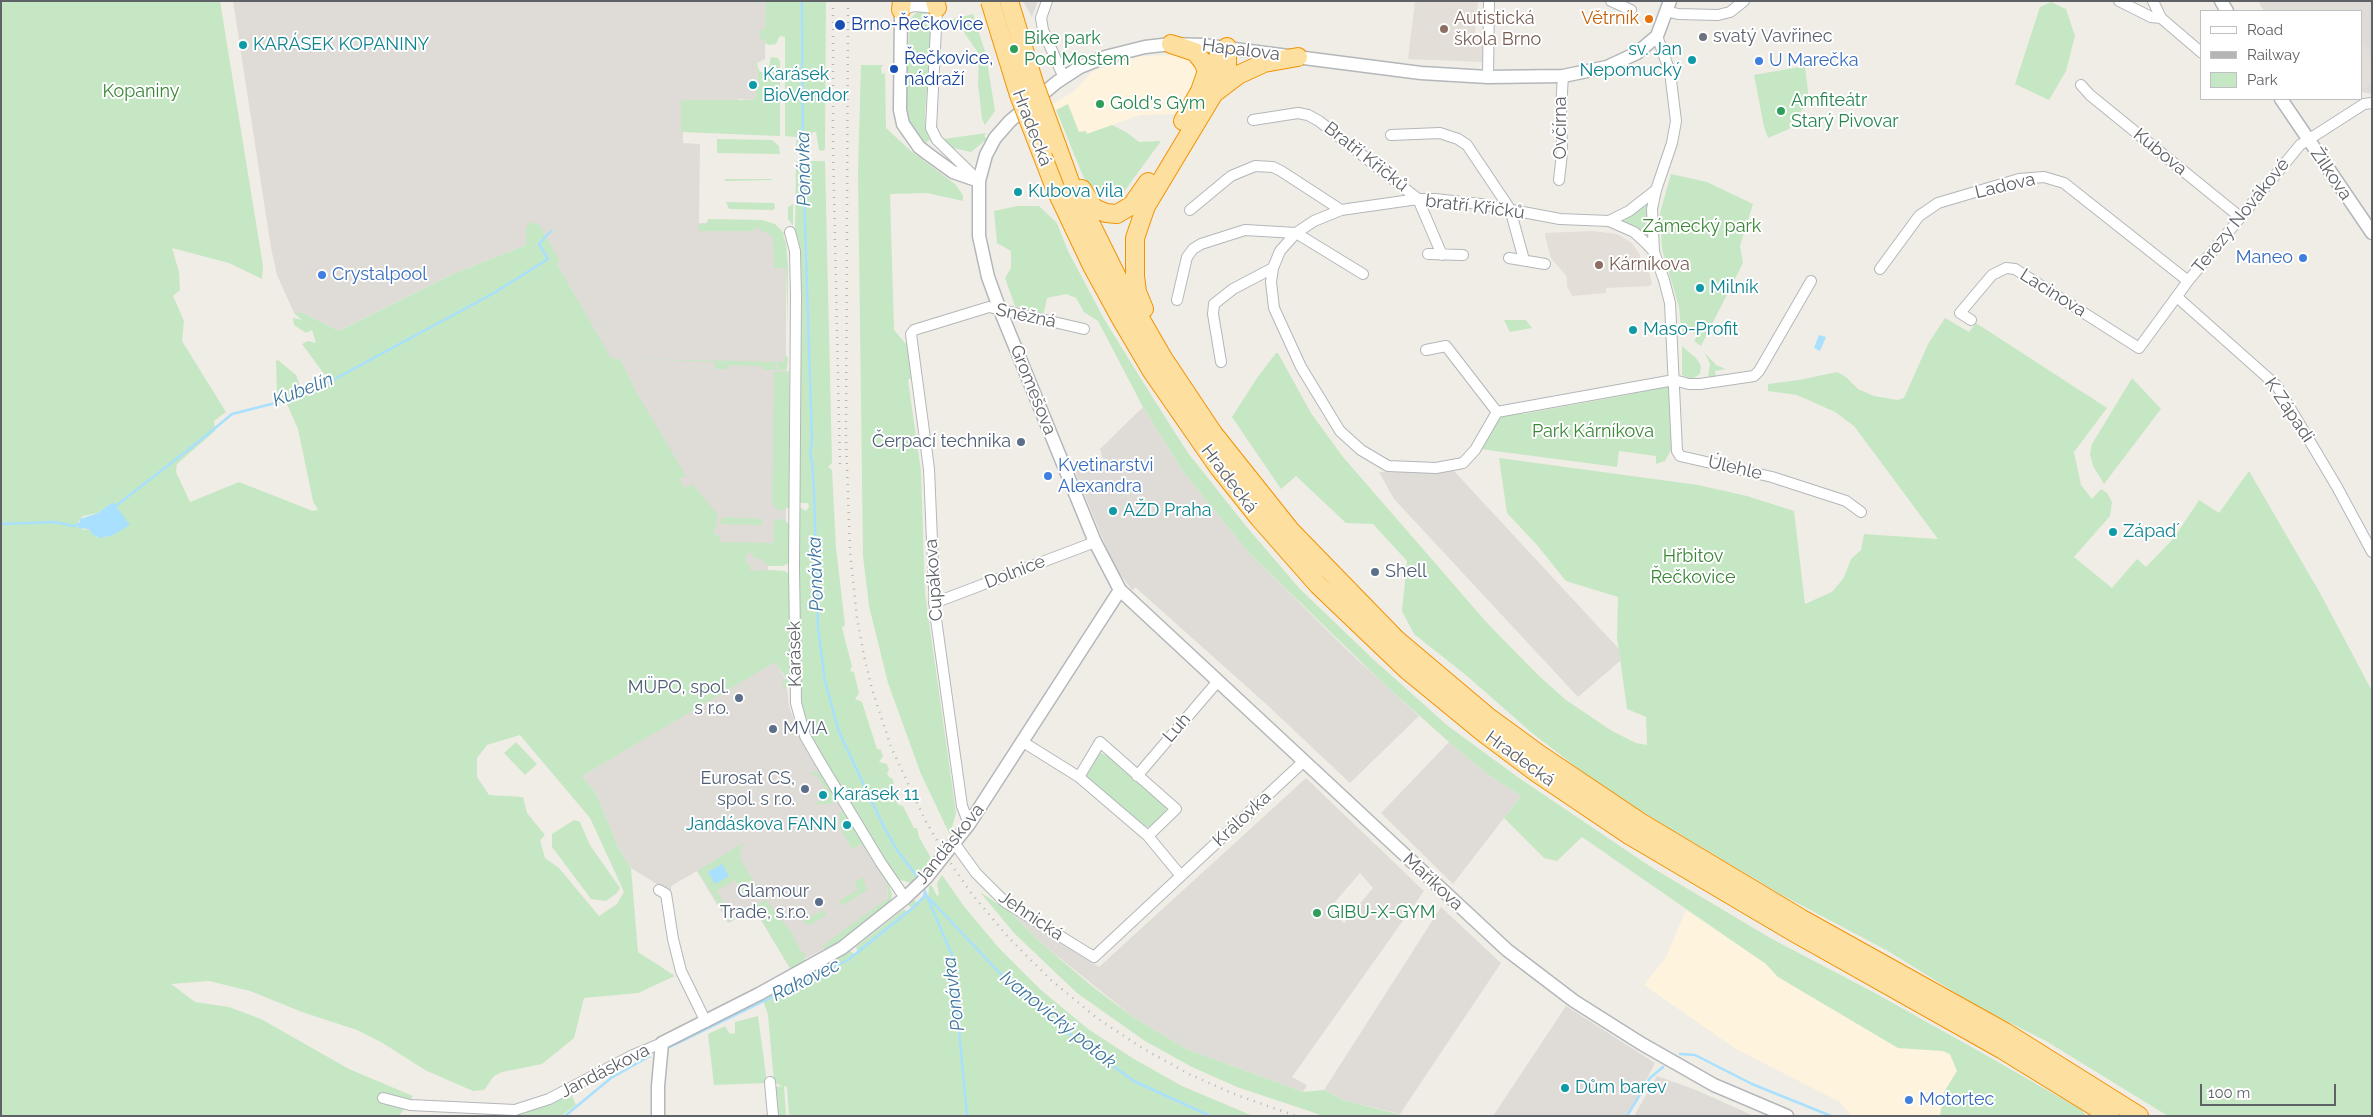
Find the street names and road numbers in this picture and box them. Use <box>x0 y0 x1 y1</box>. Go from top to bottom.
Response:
street label: Hapalova <box>1201 35 1281 65</box>
street label: Hradecká <box>1008 87 1056 169</box>
street label: Ovčírna <box>1550 96 1572 160</box>
street label: Bratří Křičků <box>1320 117 1412 197</box>
street label: Kubova <box>2129 124 2191 180</box>
street label: Žilkova <box>2306 144 2356 204</box>
street label: Terezy Novákové <box>2188 154 2294 278</box>
street label: Ladova <box>1973 169 2037 203</box>
street label: bratří Křičků <box>1424 190 1526 224</box>
street label: Lacinova <box>2016 264 2090 322</box>
street label: Sněžná <box>994 299 1058 333</box>
street label: Gromešova <box>1005 342 1061 438</box>
street label: K Západi <box>2260 374 2318 446</box>
street label: Hradecká <box>1196 440 1262 518</box>
street label: Úlehle <box>1706 451 1764 485</box>
street label: Cupákova <box>920 538 948 622</box>
street label: Dolnice <box>982 551 1048 593</box>
street label: Karásek <box>784 621 806 687</box>
street label: Luh <box>1158 709 1196 747</box>
street label: Hradecká <box>1481 727 1559 791</box>
street label: Královka <box>1208 787 1276 851</box>
street label: Jandáskova <box>911 799 989 889</box>
street label: Maříkova <box>1398 849 1468 915</box>
street label: Jehnická <box>995 887 1067 945</box>
street label: Jandáskova <box>557 1039 653 1103</box>

